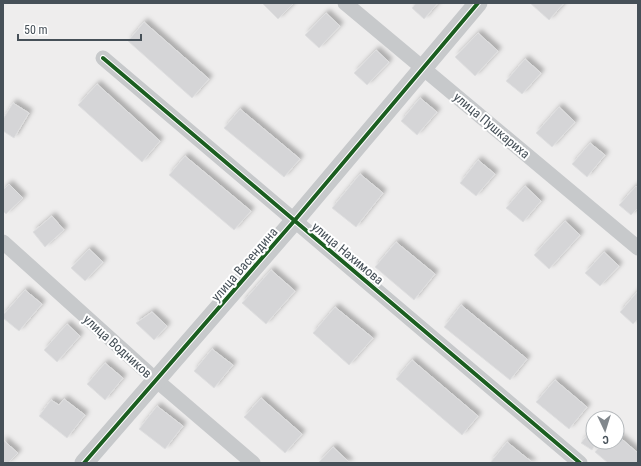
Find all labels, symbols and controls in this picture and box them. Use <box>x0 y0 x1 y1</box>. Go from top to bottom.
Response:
scale bar <box>18 16 141 42</box>
text: 50 m <box>24 23 48 37</box>
street label: улица Пушкариха <box>451 89 533 162</box>
street label: улица Нахимова <box>309 219 386 288</box>
street label: улица Васендина <box>208 224 281 304</box>
street label: улица Водников <box>80 312 155 381</box>
north arrow <box>585 410 625 450</box>
text: С <box>602 433 609 446</box>

